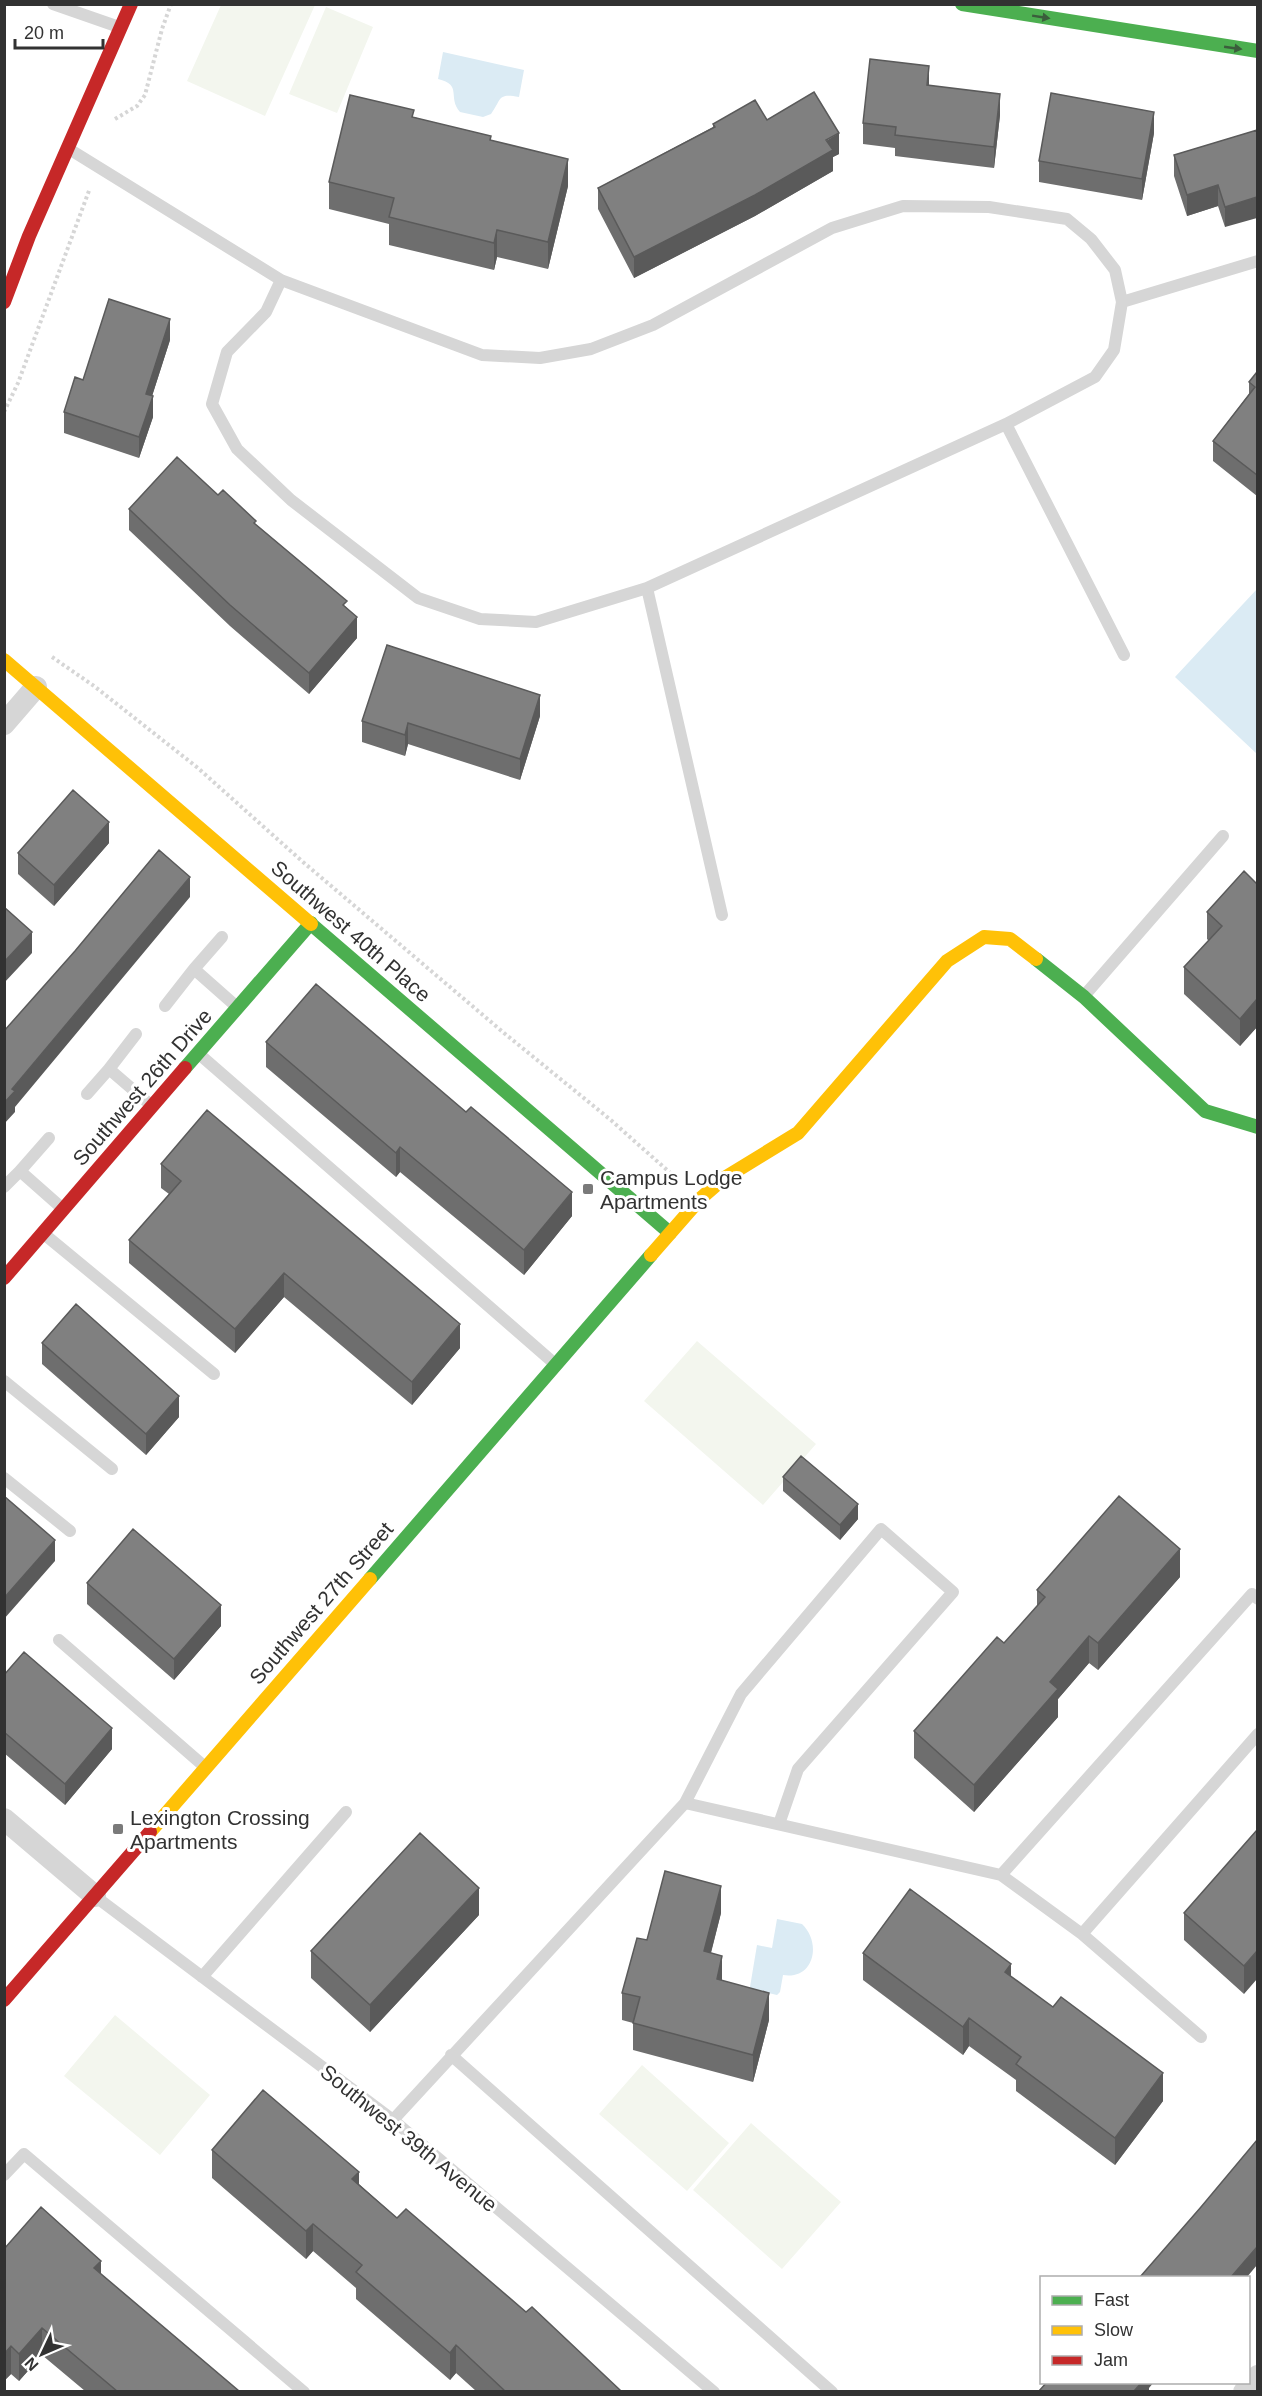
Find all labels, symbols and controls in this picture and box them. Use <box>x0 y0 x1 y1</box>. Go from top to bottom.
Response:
scale bar <box>15 12 104 50</box>
one-way arrow <box>1031 13 1050 22</box>
text: 20 m <box>24 23 64 43</box>
one-way arrow <box>1224 43 1243 52</box>
street label: Southwest 40th Place <box>267 856 435 1006</box>
street label: Southwest 26th Drive <box>68 1004 216 1170</box>
place label: Campus Lodge Apartments <box>600 1166 742 1213</box>
marker: Campus Lodge Apartments <box>581 1182 595 1196</box>
street label: Southwest 27th Street <box>245 1517 398 1689</box>
place label: Lexington Crossing Apartments <box>130 1806 310 1853</box>
marker: Lexington Crossing Apartments <box>111 1822 125 1836</box>
street label: Southwest 39th Avenue <box>316 2060 502 2216</box>
legend <box>1040 2276 1250 2384</box>
text: Fast <box>1094 2290 1129 2310</box>
text: Slow <box>1094 2320 1134 2340</box>
north arrow <box>12 2324 72 2384</box>
text: Jam <box>1094 2350 1128 2370</box>
text: N <box>21 2354 42 2374</box>

